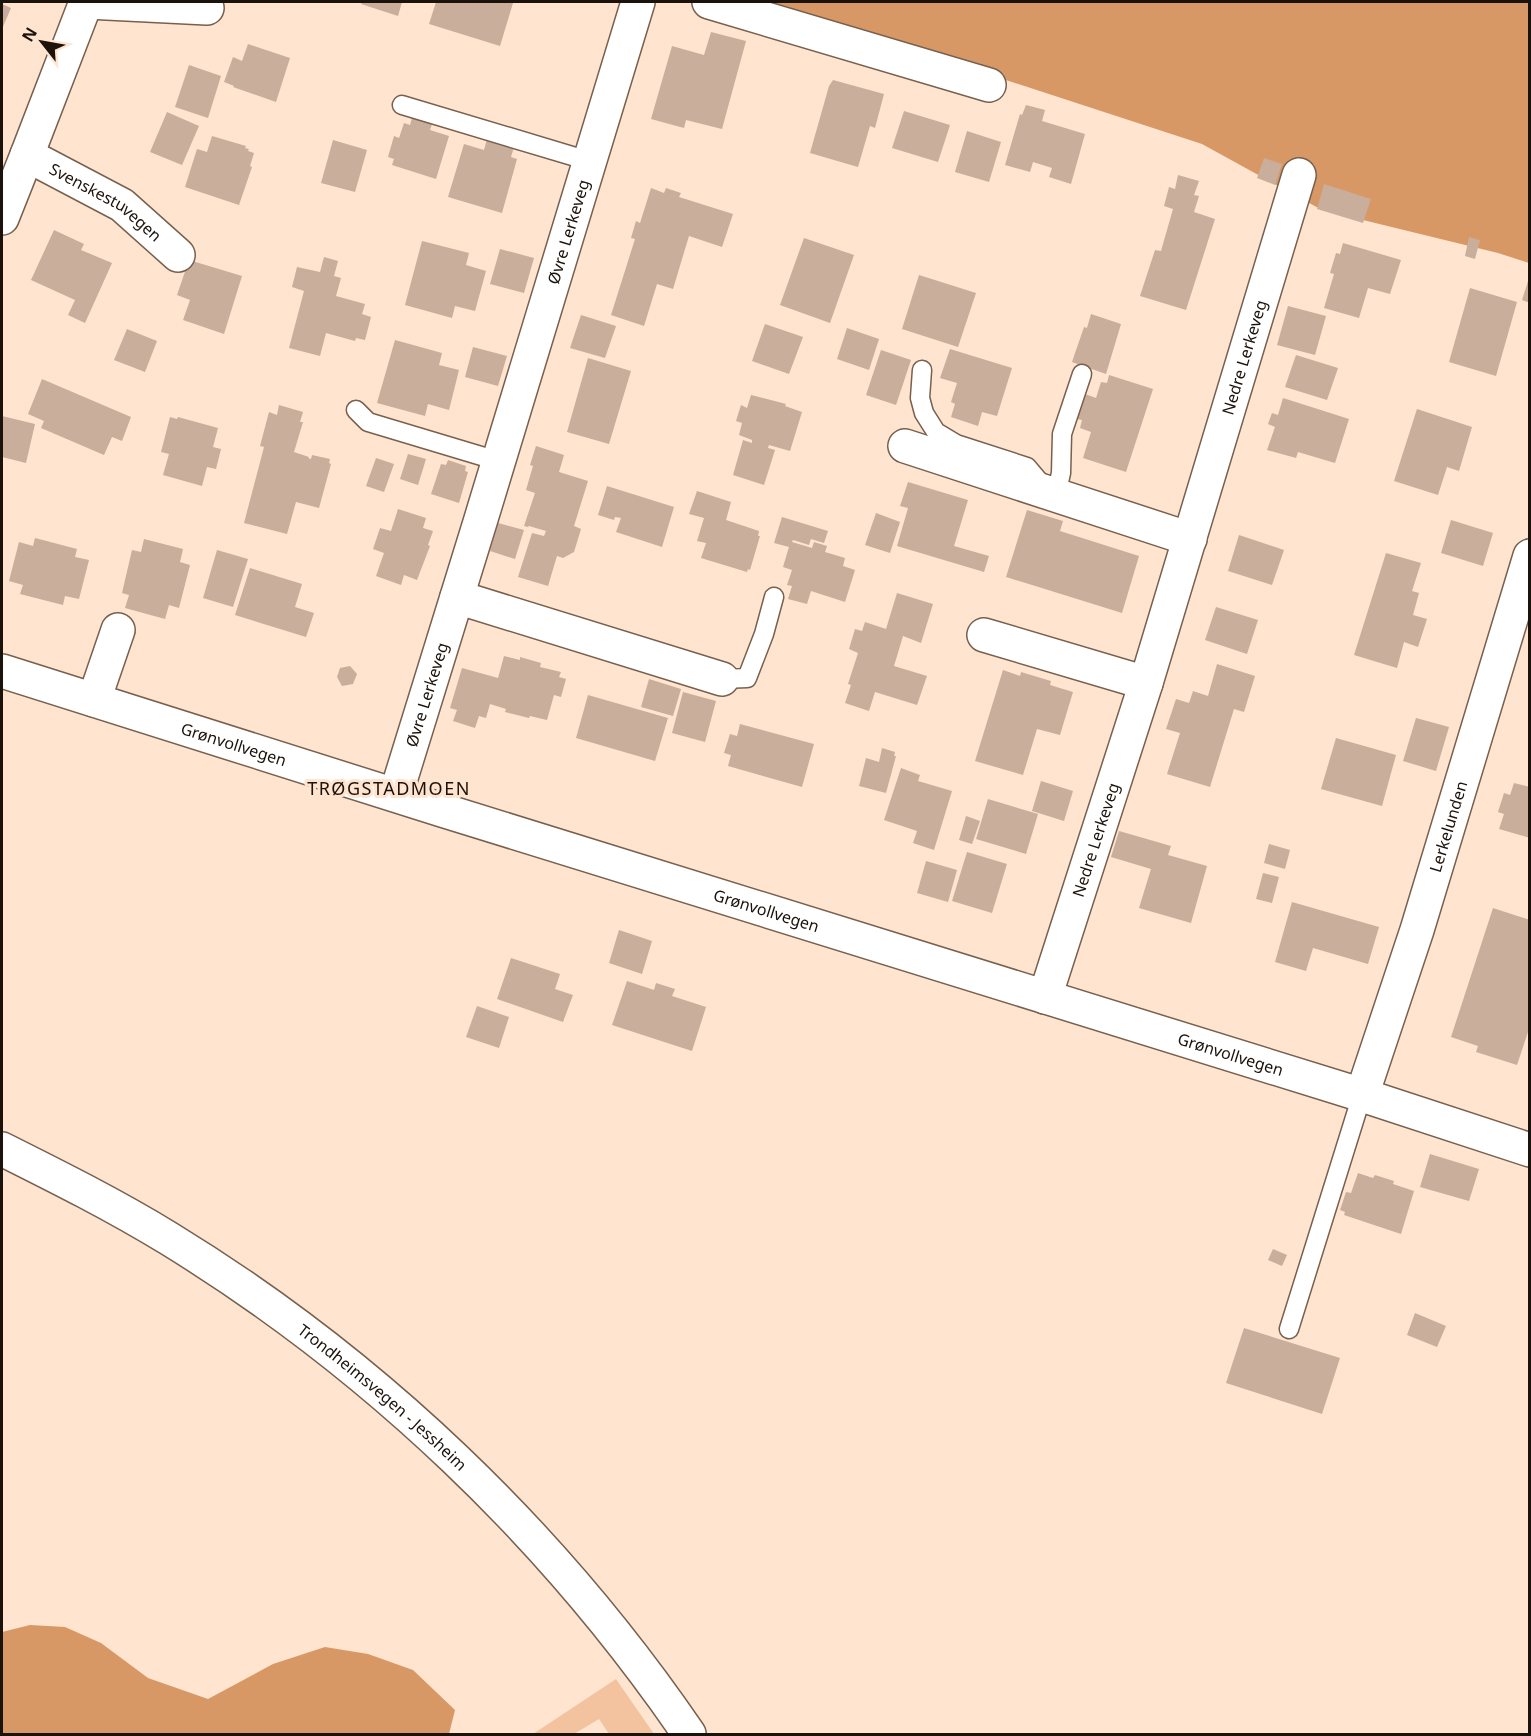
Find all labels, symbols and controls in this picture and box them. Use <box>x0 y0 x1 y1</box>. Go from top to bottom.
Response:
north arrow <box>12 12 72 72</box>
text: N <box>16 23 42 46</box>
street label: Svenskestuvegen <box>46 158 167 246</box>
street label: Øvre Lerkeveg <box>542 177 595 287</box>
street label: Nedre Lerkeveg <box>1216 297 1272 417</box>
street label: Øvre Lerkeveg <box>400 640 453 750</box>
street label: Grønvollvegen <box>178 717 289 771</box>
district label: TRØGSTADMOEN <box>307 776 471 800</box>
street label: Lerkelunden <box>1424 778 1472 875</box>
street label: Nedre Lerkeveg <box>1067 780 1124 900</box>
street label: Grønvollvegen <box>711 884 822 937</box>
street label: Grønvollvegen <box>1175 1028 1286 1081</box>
street label: Trondheimsvegen - Jessheim <box>293 1319 472 1476</box>

